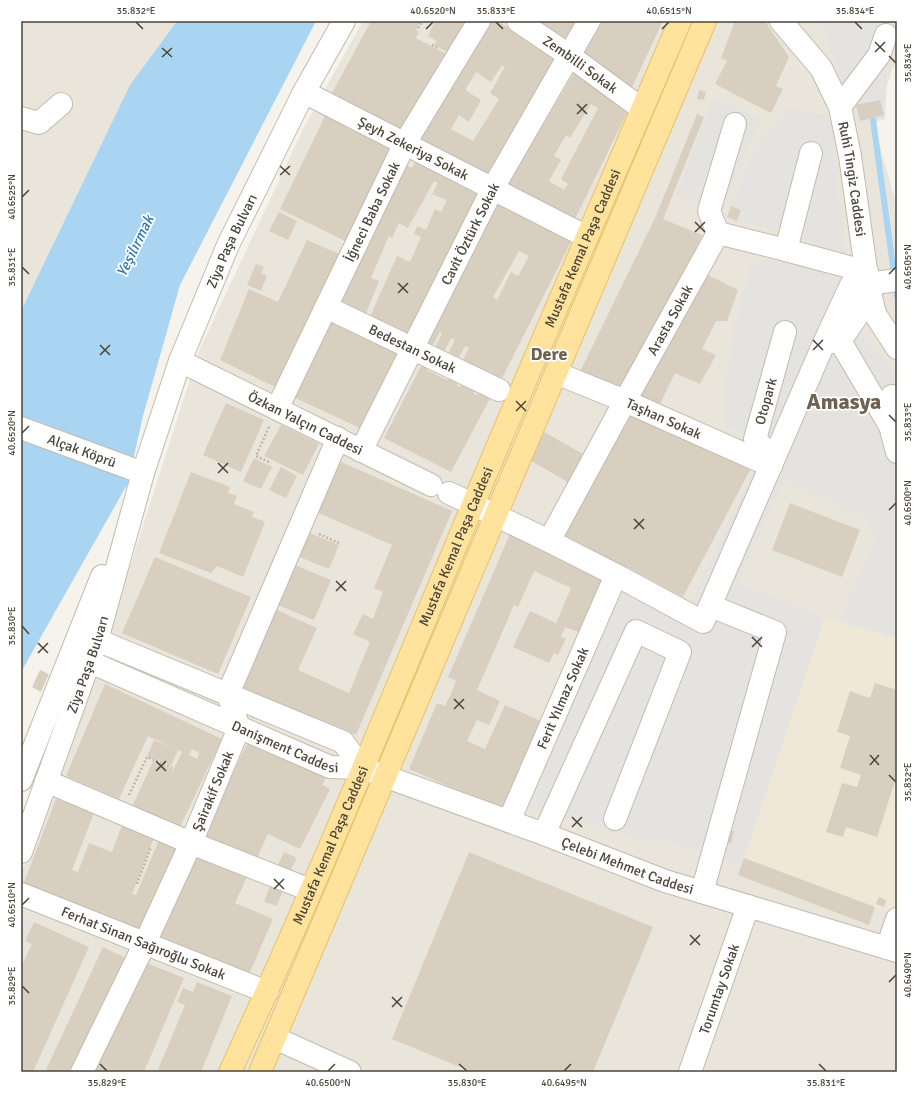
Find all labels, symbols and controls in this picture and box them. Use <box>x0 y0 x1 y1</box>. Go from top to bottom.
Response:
text: 35.832°E <box>117 5 156 17</box>
text: 40.6520°N <box>410 5 456 17</box>
text: 35.833°E <box>477 5 516 17</box>
text: 40.6515°N <box>646 5 692 17</box>
text: 35.834°E <box>836 5 875 17</box>
street label: Zembilli Sokak <box>540 32 621 97</box>
text: 35.834°E <box>902 43 914 83</box>
street label: Şeyh Zekeriya Sokak <box>355 113 472 183</box>
street label: Ruhi Tingiz Caddesi <box>835 120 870 237</box>
street label: İğneci Baba Sokak <box>341 159 403 265</box>
street label: Mustafa Kemal Paşa Caddesi <box>541 166 624 330</box>
text: 40.6525°N <box>6 174 18 220</box>
street label: Cavit Öztürk Sokak <box>437 179 503 288</box>
street label: Ziya Paşa Bulvarı <box>203 191 261 291</box>
water label: Yeşilırmak <box>112 211 158 280</box>
text: 40.6505°N <box>902 244 914 290</box>
text: 35.831°E <box>6 247 18 287</box>
street label: Arasta Sokak <box>644 282 696 358</box>
street label: Bedestan Sokak <box>366 320 459 377</box>
district label: Dere <box>531 343 567 365</box>
street label: Otopark <box>751 376 780 427</box>
street label: Özkan Yalçın Caddesi <box>245 387 366 459</box>
district label: Amasya <box>807 388 881 415</box>
street label: Taşhan Sokak <box>623 394 704 442</box>
text: 35.833°E <box>902 402 914 442</box>
text: 40.6520°N <box>6 410 18 456</box>
street label: Alçak Köprü <box>45 430 119 471</box>
street label: Mustafa Kemal Paşa Caddesi <box>415 464 496 629</box>
text: 40.6500°N <box>902 480 914 526</box>
text: 35.830°E <box>6 606 18 646</box>
street label: Ziya Paşa Bulvarı <box>63 614 112 716</box>
street label: Ferit Yılmaz Sokak <box>533 644 592 752</box>
street label: Danişment Caddesi <box>229 717 339 776</box>
street label: Şairakif Sokak <box>188 748 237 834</box>
text: 35.832°E <box>902 762 914 802</box>
street label: Mustafa Kemal Paşa Caddesi <box>289 763 372 927</box>
street label: Çelebi Mehmet Caddesi <box>559 833 696 898</box>
text: 40.6510°N <box>6 882 18 928</box>
street label: Ferhat Sinan Sağıroğlu Sokak <box>59 903 228 983</box>
street label: Torumtay Sokak <box>695 941 743 1036</box>
text: 40.6490°N <box>902 952 914 998</box>
text: 35.829°E <box>6 966 18 1006</box>
text: 35.829°E <box>88 1077 127 1089</box>
text: 40.6500°N <box>305 1077 351 1089</box>
text: 35.830°E <box>448 1077 487 1089</box>
text: 40.6495°N <box>541 1077 587 1089</box>
text: 35.831°E <box>807 1077 846 1089</box>

